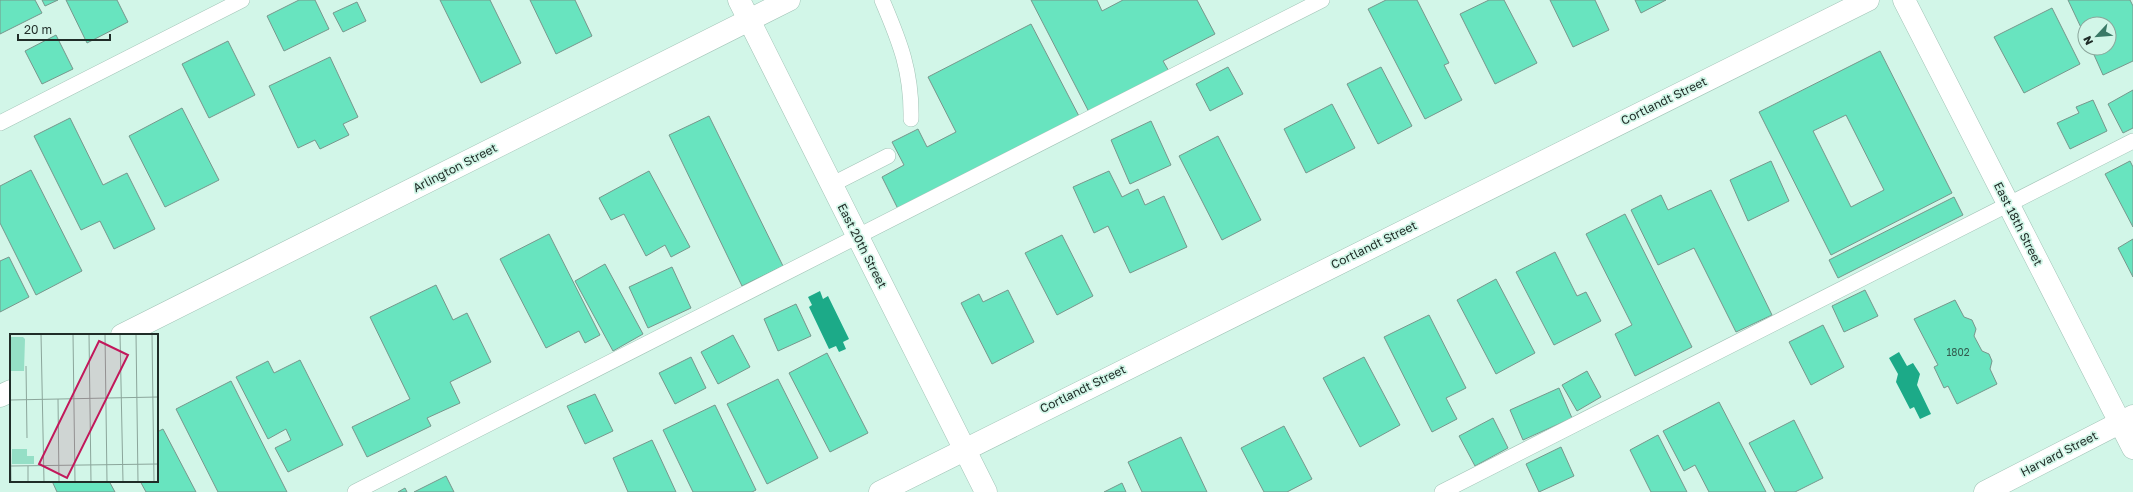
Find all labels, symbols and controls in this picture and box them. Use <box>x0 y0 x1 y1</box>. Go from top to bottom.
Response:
scale bar <box>18 16 110 42</box>
north arrow <box>2077 16 2117 56</box>
text: 20 m <box>24 22 52 37</box>
text: N <box>2080 34 2095 47</box>
street label: Cortlandt Street <box>1618 73 1709 128</box>
street label: Arlington Street <box>410 140 500 195</box>
street label: East 18th Street <box>1991 179 2046 268</box>
street label: East 20th Street <box>835 201 890 291</box>
street label: Cortlandt Street <box>1328 217 1419 272</box>
inset map <box>10 334 158 482</box>
house number: 1802 <box>1947 346 1970 358</box>
street label: Cortlandt Street <box>1037 361 1128 416</box>
street label: Harvard Street <box>2018 428 2100 479</box>

